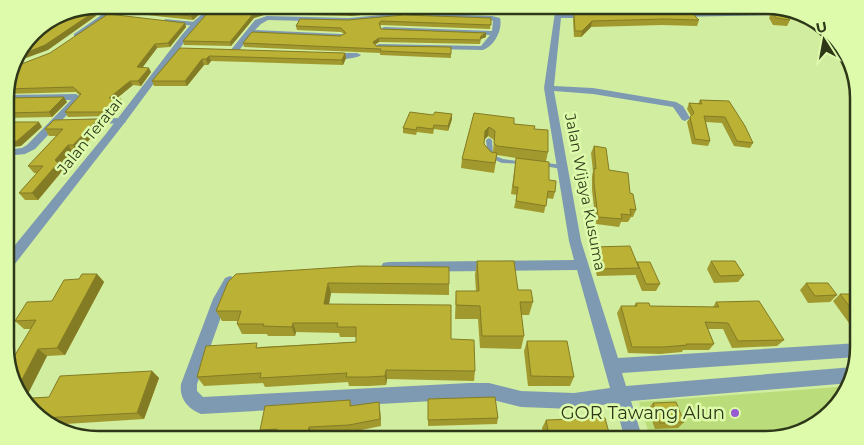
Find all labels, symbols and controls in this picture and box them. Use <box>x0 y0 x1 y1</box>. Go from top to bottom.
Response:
north arrow <box>799 15 849 65</box>
text: U <box>814 17 829 37</box>
street label: Jalan Teratai <box>52 94 126 179</box>
street label: Jalan Wijaya Kusuma <box>561 111 610 272</box>
place label: GOR Tawang Alun <box>561 402 725 424</box>
marker: GOR Tawang Alun <box>729 407 741 419</box>

